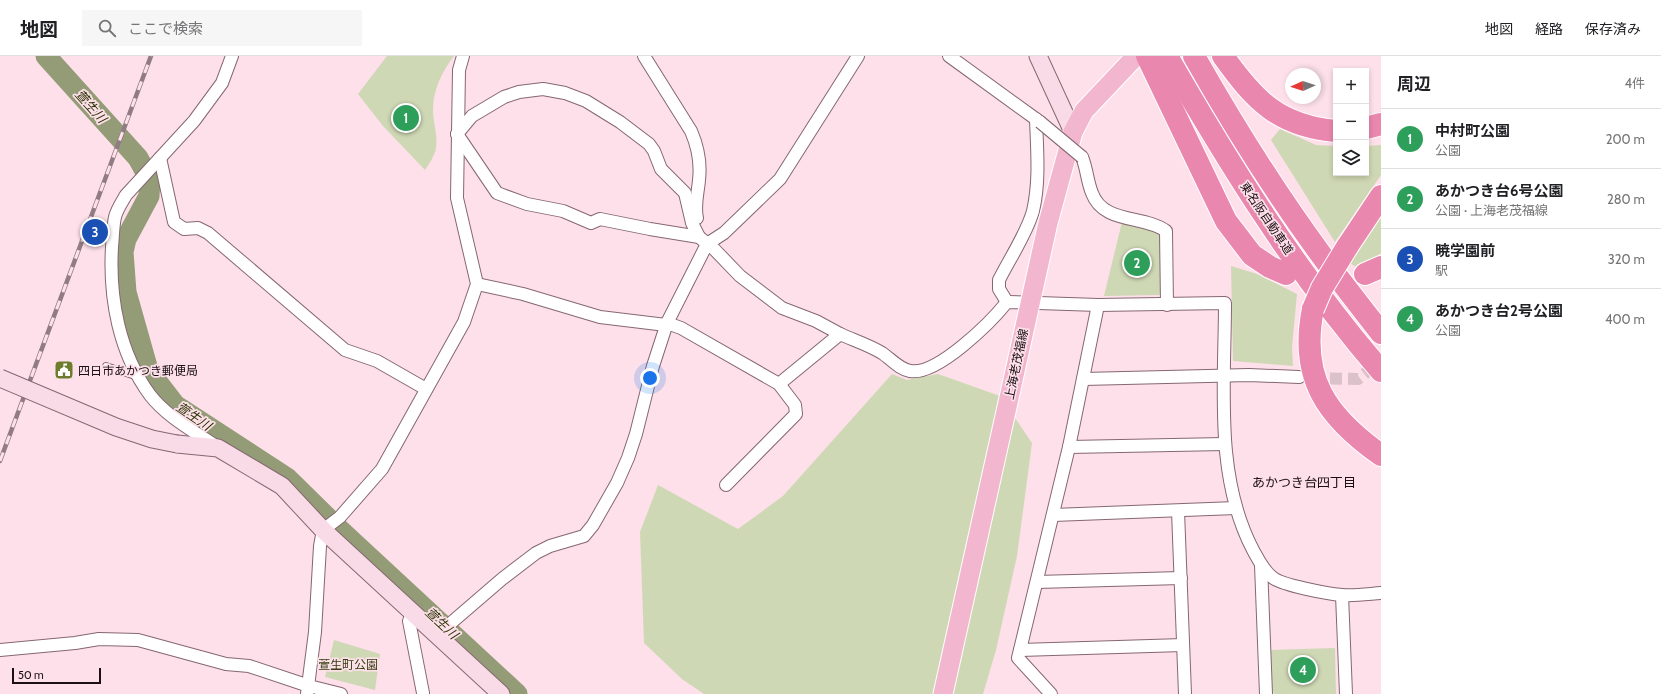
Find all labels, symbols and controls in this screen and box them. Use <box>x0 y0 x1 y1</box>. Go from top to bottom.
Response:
search box <box>82 10 362 46</box>
icon: search <box>96 17 118 39</box>
text: 地図 <box>20 18 58 41</box>
text: ここで検索 <box>128 20 203 38</box>
text: 地図 <box>1485 20 1513 38</box>
text: 経路 <box>1535 20 1563 38</box>
text: 保存済み <box>1585 20 1641 38</box>
north arrow <box>1285 68 1321 104</box>
map controls <box>1333 68 1369 176</box>
button: + <box>1333 68 1369 104</box>
text: 周辺 <box>1397 74 1431 94</box>
text: 4件 <box>1624 75 1645 91</box>
water label: 萱生川 <box>72 86 111 127</box>
pin: 1 <box>393 103 419 133</box>
button: − <box>1333 104 1369 140</box>
text: 中村町公園 <box>1435 122 1510 140</box>
text: 1 <box>1408 131 1412 147</box>
text: 200 m <box>1606 131 1645 147</box>
button: layers <box>1333 140 1369 176</box>
text: 公園 <box>1435 142 1461 158</box>
street label: 東名阪自動車道 <box>1237 179 1297 257</box>
text: あかつき台6号公園 <box>1435 182 1563 200</box>
text: 2 <box>1407 191 1413 207</box>
text: 280 m <box>1607 191 1645 207</box>
text: 公園 · 上海老茂福線 <box>1435 202 1548 218</box>
pin: 3 <box>82 217 108 247</box>
text: 暁学園前 <box>1435 242 1495 260</box>
pin: 2 <box>1124 248 1150 278</box>
text: 3 <box>1406 251 1414 267</box>
text: 320 m <box>1608 251 1645 267</box>
text: 駅 <box>1435 262 1448 278</box>
text: あかつき台2号公園 <box>1435 302 1563 320</box>
text: 4 <box>1406 311 1414 327</box>
text: 400 m <box>1605 311 1645 327</box>
text: 公園 <box>1435 322 1461 338</box>
street label: 上海老茂福線 <box>1001 327 1031 401</box>
public building icon: 四日市あかつき郵便局 <box>53 359 75 381</box>
place label: 四日市あかつき郵便局 <box>78 363 198 378</box>
your location <box>640 368 660 388</box>
water label: 萱生川 <box>173 398 216 435</box>
district label: あかつき台四丁目 <box>1252 474 1356 490</box>
water label: 萱生川 <box>422 604 463 644</box>
pin: 4 <box>1290 655 1316 685</box>
park label: 萱生町公園 <box>318 657 378 672</box>
scale bar <box>12 666 101 685</box>
text: 50 m <box>18 668 44 682</box>

